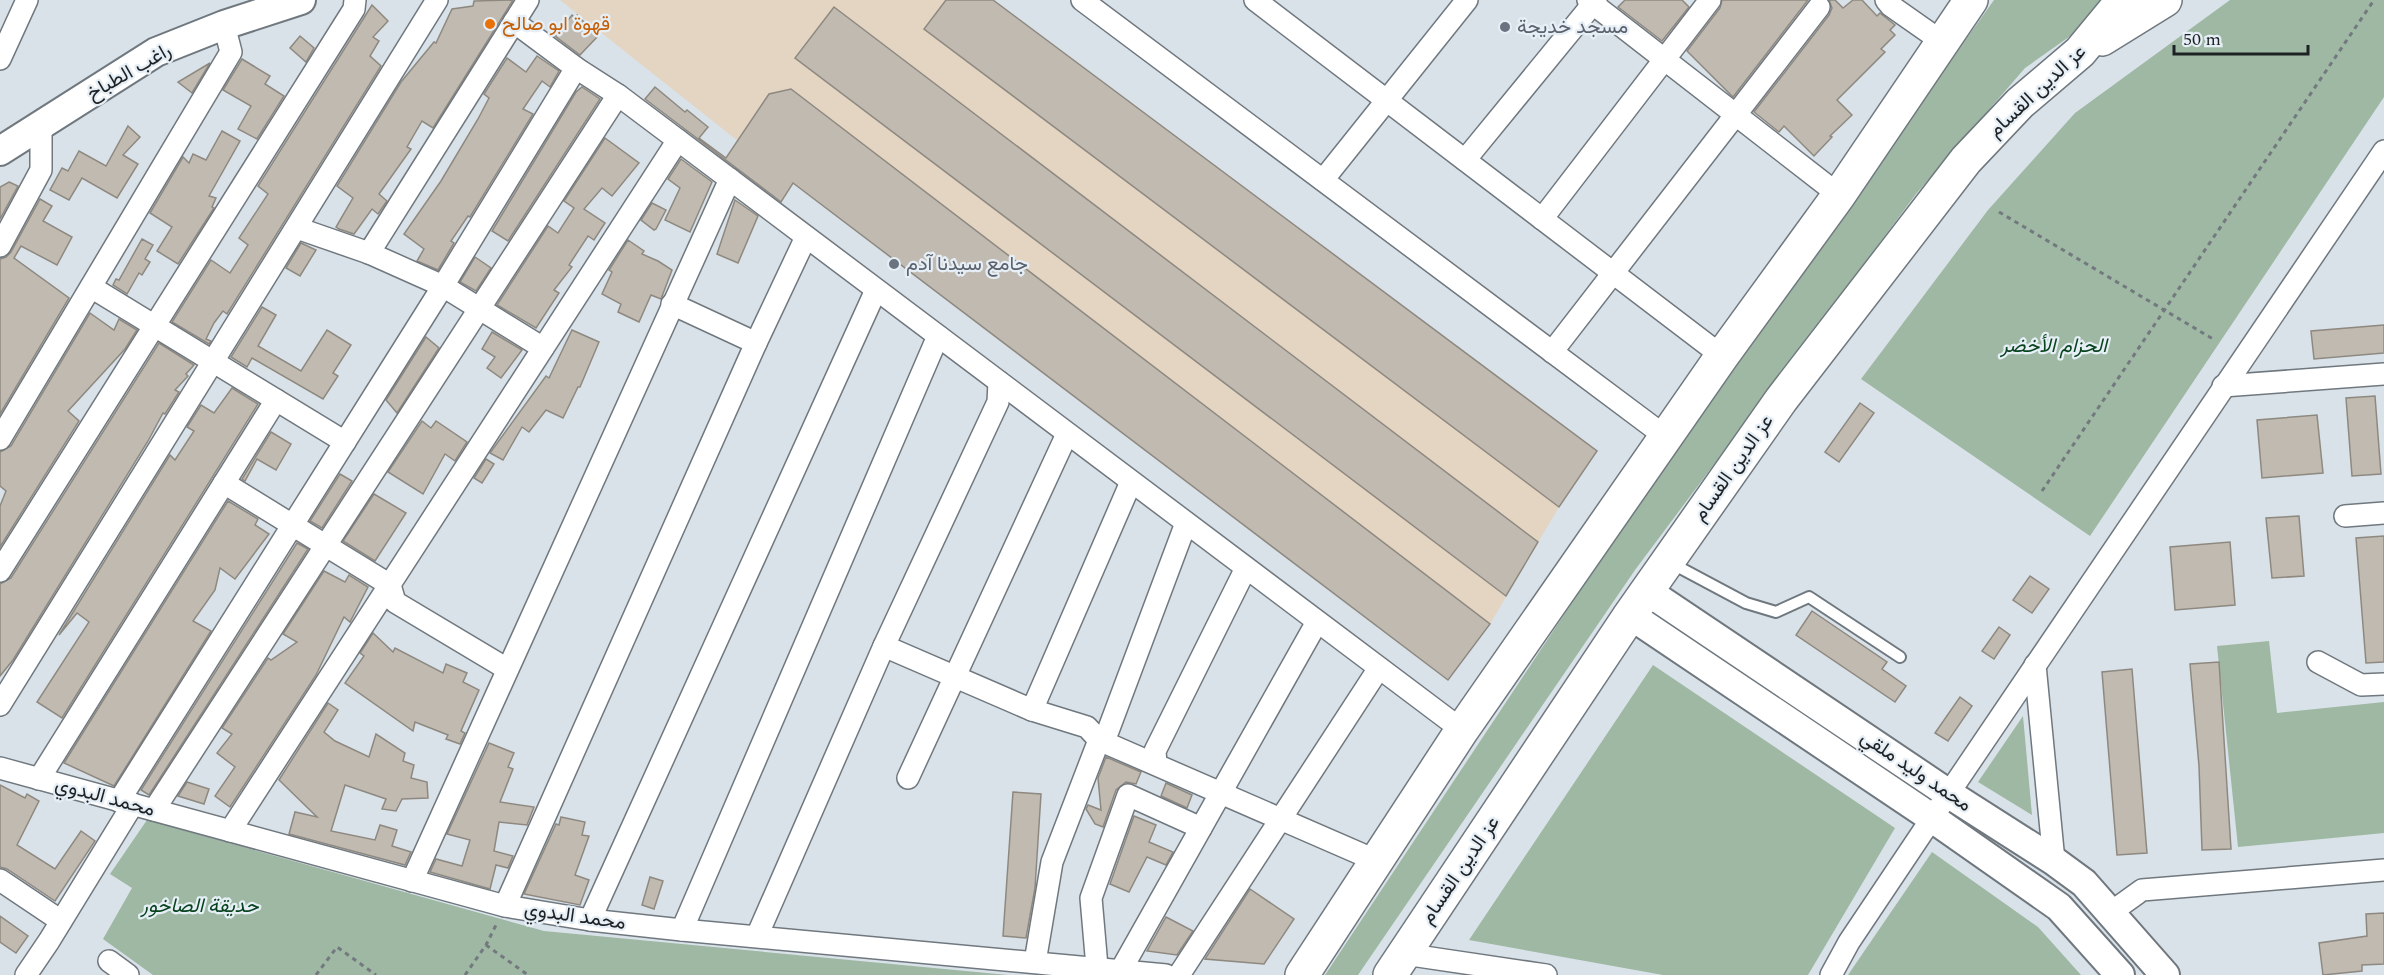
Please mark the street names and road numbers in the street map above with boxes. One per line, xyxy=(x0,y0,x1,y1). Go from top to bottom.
street label: راغب الطباخ xyxy=(81,36,177,108)
street label: عز الدين القسام xyxy=(1981,37,2093,145)
street label: عز الدين القسام xyxy=(1685,408,1781,528)
street label: محمد وليد ملقي xyxy=(1854,723,1978,820)
street label: محمد البدوي xyxy=(51,769,158,826)
street label: عز الدين القسام xyxy=(1413,810,1507,930)
street label: محمد البدوي xyxy=(522,894,628,939)

